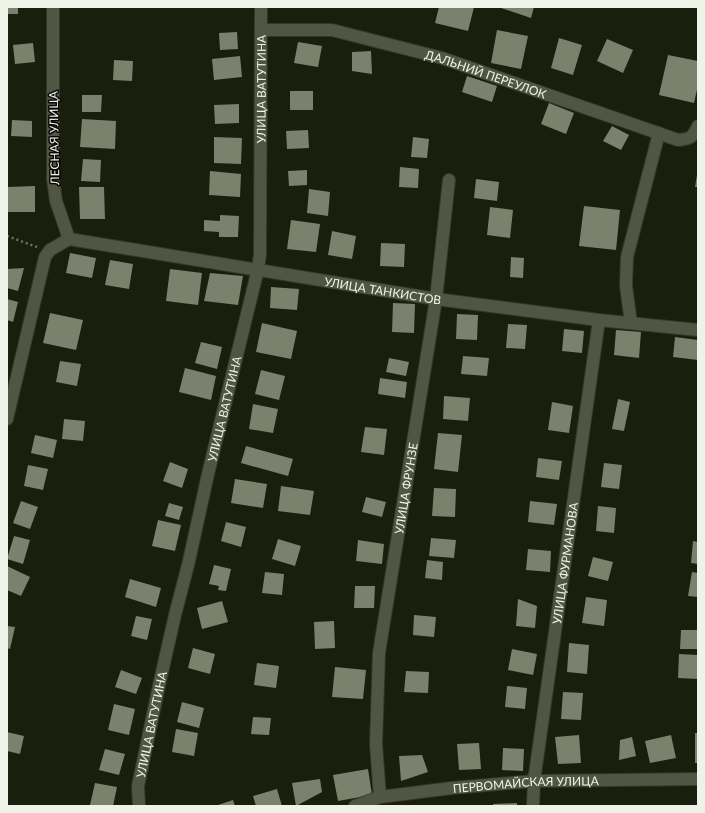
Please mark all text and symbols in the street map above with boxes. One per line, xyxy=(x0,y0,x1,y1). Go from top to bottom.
street label: УЛИЦА ВАТУТИНА xyxy=(253,34,268,143)
street label: ДАЛЬНИЙ ПЕРЕУЛОК xyxy=(423,46,549,101)
street label: ЛЕСНАЯ УЛИЦА xyxy=(46,90,62,186)
street label: УЛИЦА ТАНКИСТОВ xyxy=(323,273,442,307)
street label: УЛИЦА ВАТУТИНА xyxy=(204,353,244,463)
street label: УЛИЦА ФРУНЗЕ xyxy=(391,441,420,535)
street label: УЛИЦА ФУРМАНОВА xyxy=(549,500,581,625)
street label: УЛИЦА ВАТУТИНА xyxy=(132,669,170,779)
street label: ПЕРВОМАЙСКАЯ УЛИЦА xyxy=(452,773,600,795)

